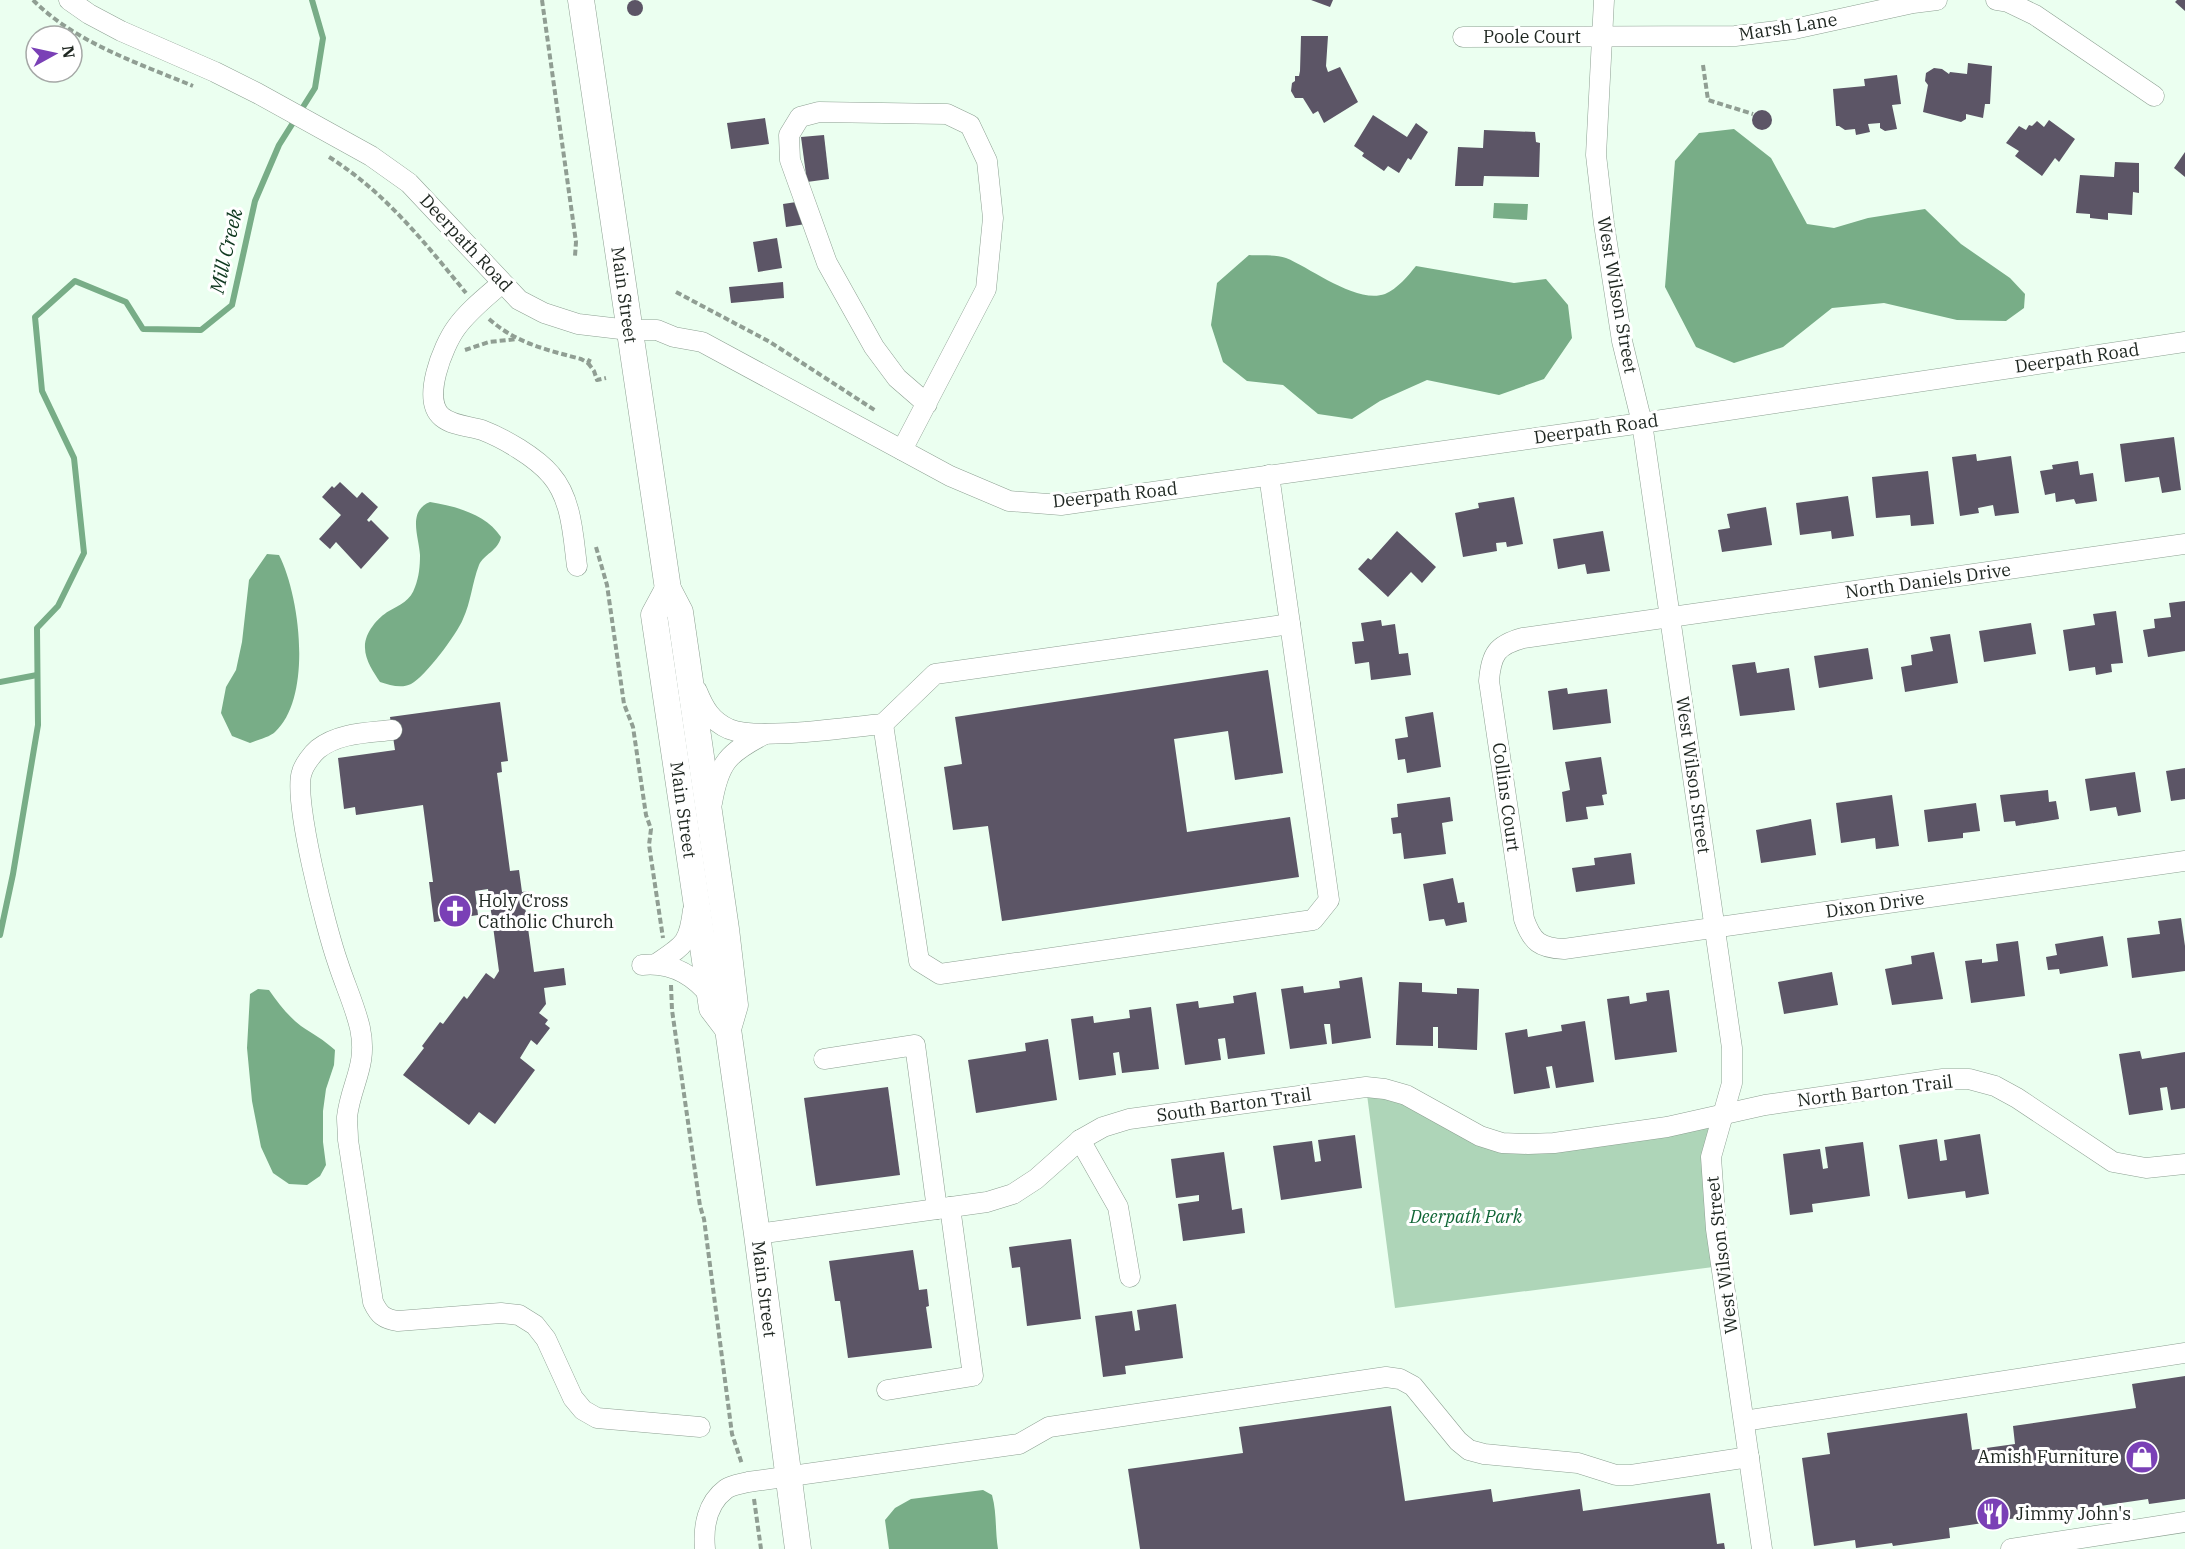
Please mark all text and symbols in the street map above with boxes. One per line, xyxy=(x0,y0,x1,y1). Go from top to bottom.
street label: Marsh Lane xyxy=(1737,7,1839,46)
north arrow xyxy=(24,24,84,84)
street label: Poole Court xyxy=(1483,25,1581,48)
text: N xyxy=(58,44,80,60)
street label: Deerpath Road xyxy=(415,189,518,296)
water label: Mill Creek xyxy=(202,205,248,297)
street label: West Wilson Street xyxy=(1592,215,1643,375)
street label: Main Street xyxy=(606,245,643,345)
street label: Deerpath Road xyxy=(2013,337,2141,378)
street label: Deerpath Road xyxy=(1532,408,1660,449)
street label: Deerpath Road xyxy=(1051,476,1179,513)
street label: North Daniels Drive xyxy=(1844,557,2012,604)
street label: West Wilson Street xyxy=(1671,695,1716,855)
street label: Collins Court xyxy=(1487,741,1526,853)
street label: Main Street xyxy=(665,760,702,860)
street label: Dixon Drive xyxy=(1824,886,1926,923)
place label: Holy Cross Catholic Church xyxy=(478,889,614,933)
church icon: Holy Cross Catholic Church xyxy=(437,893,473,929)
street label: North Barton Trail xyxy=(1796,1070,1954,1111)
street label: South Barton Trail xyxy=(1155,1082,1313,1127)
street label: West Wilson Street xyxy=(1700,1175,1743,1335)
park label: Deerpath Park xyxy=(1409,1205,1523,1228)
street label: Main Street xyxy=(747,1239,782,1339)
shop icon: Amish Furniture xyxy=(2124,1439,2160,1475)
place label: Amish Furniture xyxy=(1977,1445,2119,1468)
restaurant icon: Jimmy John's xyxy=(1975,1496,2011,1532)
place label: Jimmy John's xyxy=(2016,1502,2131,1525)

